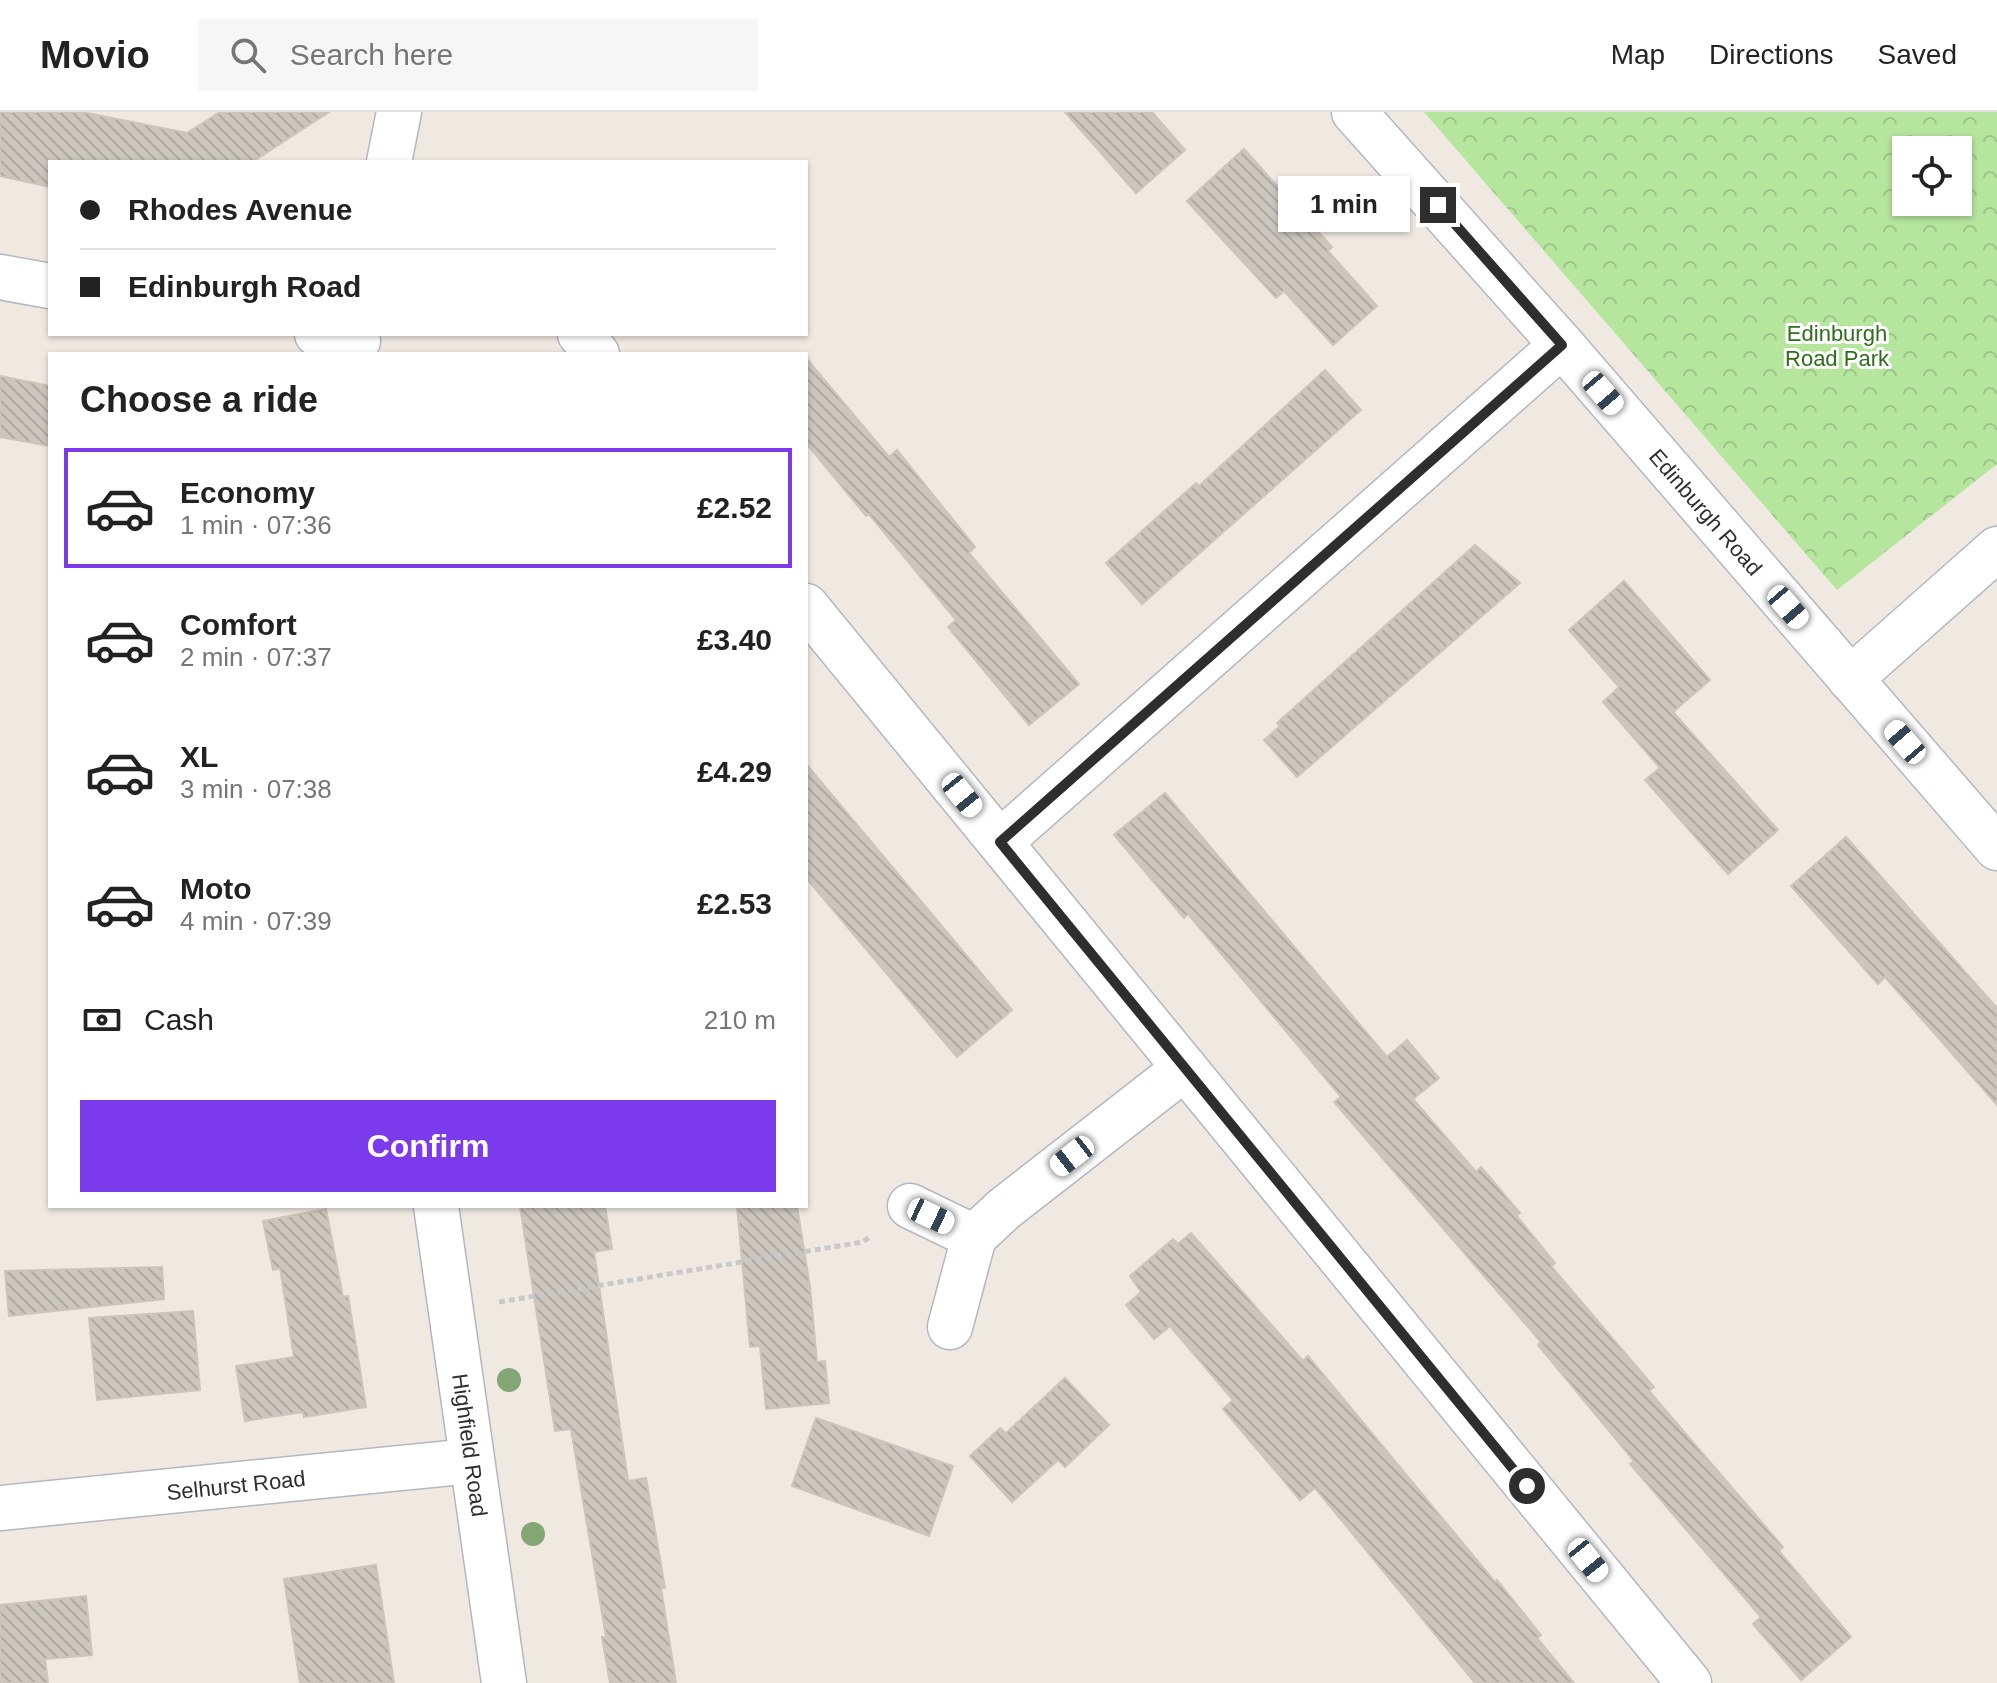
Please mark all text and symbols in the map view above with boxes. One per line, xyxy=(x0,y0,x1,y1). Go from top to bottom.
search box xyxy=(198,19,758,91)
icon: search xyxy=(226,33,270,77)
text: Movio xyxy=(40,34,150,76)
text: Search here xyxy=(290,38,453,71)
text: Map xyxy=(1611,39,1665,70)
text: Directions xyxy=(1709,39,1834,70)
text: Saved xyxy=(1878,39,1957,70)
map controls xyxy=(1892,136,1972,216)
button: locate xyxy=(1892,136,1972,216)
callout: 1 min xyxy=(1278,177,1410,233)
route end xyxy=(1420,187,1456,223)
text: 1 min xyxy=(1310,189,1378,219)
text: Rhodes Avenue xyxy=(128,193,353,226)
text: Edinburgh Road xyxy=(128,270,361,303)
park label: Edinburgh Road Park xyxy=(1785,321,1890,371)
car xyxy=(1578,367,1628,419)
text: Choose a ride xyxy=(80,379,318,420)
street label: Edinburgh Road xyxy=(1644,444,1767,581)
icon: car xyxy=(84,472,156,544)
text: Economy xyxy=(180,476,315,509)
text: £2.52 xyxy=(697,491,772,524)
text: 1 min · 07:36 xyxy=(180,510,332,540)
car xyxy=(1763,581,1813,633)
icon: car xyxy=(84,604,156,676)
text: Comfort xyxy=(180,608,297,641)
text: £3.40 xyxy=(697,623,772,656)
text: 2 min · 07:37 xyxy=(180,642,332,672)
car xyxy=(1880,716,1930,768)
icon: car xyxy=(84,736,156,808)
text: XL xyxy=(180,740,218,773)
text: £4.29 xyxy=(697,755,772,788)
car xyxy=(938,769,986,821)
text: 3 min · 07:38 xyxy=(180,774,332,804)
icon: car xyxy=(84,868,156,940)
text: Moto xyxy=(180,872,252,905)
text: £2.53 xyxy=(697,887,772,920)
text: 4 min · 07:39 xyxy=(180,906,332,936)
icon: cash xyxy=(80,998,124,1042)
text: Cash xyxy=(144,1003,214,1036)
text: 210 m xyxy=(704,1005,776,1035)
button: Confirm xyxy=(80,1100,776,1192)
car xyxy=(1046,1132,1098,1180)
car xyxy=(904,1195,958,1237)
street label: Highfield Road xyxy=(447,1372,492,1518)
street label: Selhurst Road xyxy=(165,1466,307,1505)
route start xyxy=(1509,1468,1545,1504)
car xyxy=(1564,1534,1612,1586)

